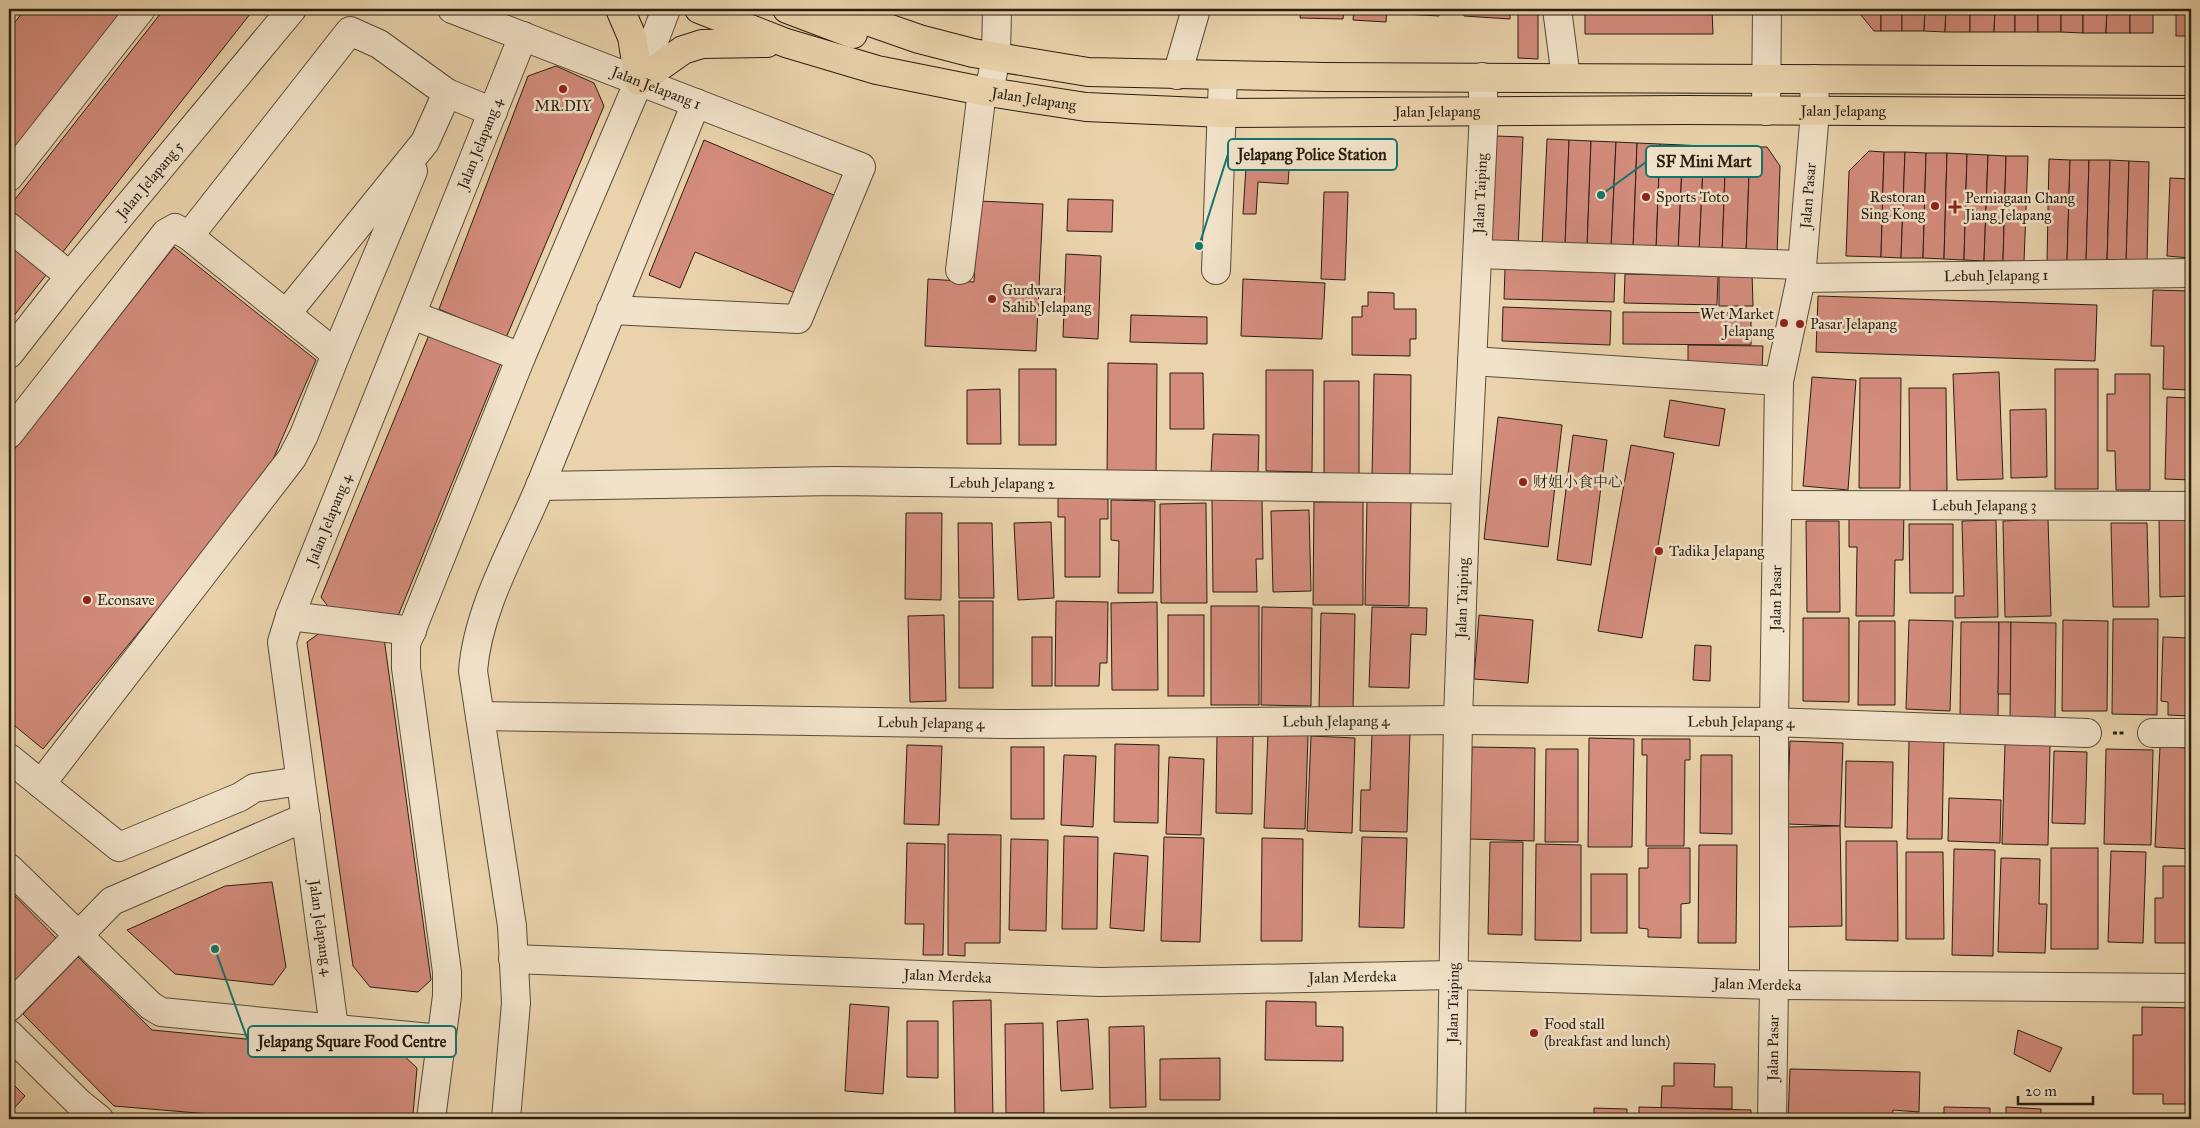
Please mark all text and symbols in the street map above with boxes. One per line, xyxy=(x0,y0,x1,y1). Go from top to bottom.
street label: Jalan Jelapang 1 xyxy=(607,62,704,113)
marker: MR.DIY xyxy=(557,83,569,95)
street label: Jalan Jelapang xyxy=(988,83,1078,115)
street label: Jalan Jelapang 4 xyxy=(453,95,506,194)
place label: MR.DIY xyxy=(534,97,592,115)
street label: Jalan Jelapang xyxy=(1393,102,1481,122)
street label: Jalan Jelapang xyxy=(1799,102,1887,121)
street label: Jalan Jelapang 5 xyxy=(111,137,187,225)
callout: Jelapang Police Station xyxy=(1228,139,1397,170)
text: Jelapang Police Station xyxy=(1235,145,1387,165)
callout: SF Mini Mart xyxy=(1646,146,1762,177)
street label: Jalan Taiping xyxy=(1469,152,1491,236)
text: SF Mini Mart xyxy=(1656,152,1752,171)
street label: Jalan Pasar xyxy=(1796,162,1820,231)
place label: Sports Toto xyxy=(1656,188,1729,206)
place label: Restoran Sing Kong xyxy=(1861,188,1926,223)
place label: Perniagaan Chang Jiang Jelapang xyxy=(1963,189,2076,225)
marker: Sports Toto xyxy=(1640,191,1652,203)
marker: Restoran Sing Kong xyxy=(1929,200,1941,212)
marker: Perniagaan Chang Jiang Jelapang xyxy=(1949,201,1961,213)
street label: Lebuh Jelapang 1 xyxy=(1943,266,2049,286)
place label: Gurdwara Sahib Jelapang xyxy=(1002,281,1092,317)
marker: Gurdwara Sahib Jelapang xyxy=(986,293,998,305)
place label: Wet Market Jelapang xyxy=(1700,305,1775,341)
place label: Pasar Jelapang xyxy=(1810,315,1898,334)
marker: Wet Market Jelapang xyxy=(1778,317,1790,329)
marker: Pasar Jelapang xyxy=(1794,318,1806,330)
street label: Jalan Jelapang 4 xyxy=(302,470,356,570)
street label: Lebuh Jelapang 2 xyxy=(949,473,1056,493)
place label: 财姐小食中心 xyxy=(1533,473,1623,491)
marker: 财姐小食中心 xyxy=(1517,476,1529,488)
street label: Lebuh Jelapang 3 xyxy=(1932,496,2036,515)
place label: Tadika Jelapang xyxy=(1669,542,1765,561)
marker: Tadika Jelapang xyxy=(1653,545,1665,557)
street label: Jalan Taiping xyxy=(1452,557,1473,641)
street label: Jalan Pasar xyxy=(1766,565,1785,633)
place label: Econsave xyxy=(97,591,155,609)
marker: Econsave xyxy=(81,594,93,606)
street label: Lebuh Jelapang 4 xyxy=(1282,712,1390,731)
street label: Lebuh Jelapang 4 xyxy=(1687,712,1795,732)
street label: Lebuh Jelapang 4 xyxy=(877,713,985,733)
street label: Jalan Jelapang 4 xyxy=(304,877,337,978)
street label: Jalan Taiping xyxy=(1443,962,1463,1045)
street label: Jalan Merdeka xyxy=(901,965,993,987)
street label: Jalan Merdeka xyxy=(1306,967,1397,988)
street label: Jalan Merdeka xyxy=(1711,974,1802,994)
place label: Food stall (breakfast and lunch) xyxy=(1544,1015,1670,1051)
street label: Jalan Pasar xyxy=(1764,1015,1783,1083)
callout: Jelapang Square Food Centre xyxy=(248,1026,456,1057)
marker: Food stall (breakfast and lunch) xyxy=(1528,1027,1540,1039)
text: Jelapang Square Food Centre xyxy=(256,1032,447,1052)
scale bar xyxy=(2018,1073,2092,1105)
text: 20 m xyxy=(2025,1082,2057,1100)

